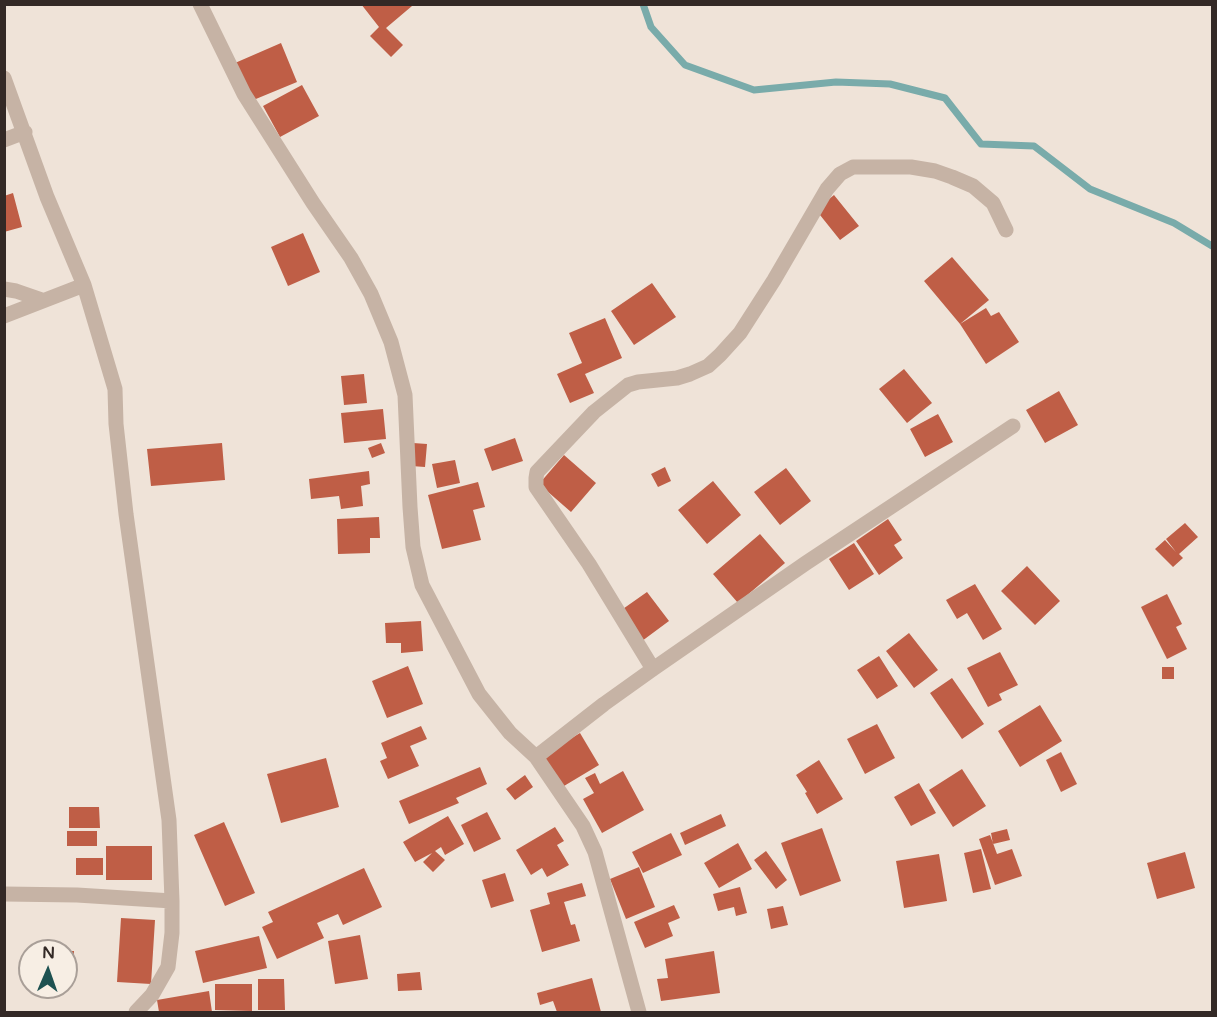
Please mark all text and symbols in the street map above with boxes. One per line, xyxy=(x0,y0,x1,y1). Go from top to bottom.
north arrow xyxy=(18,939,78,999)
text: N xyxy=(42,943,55,963)

